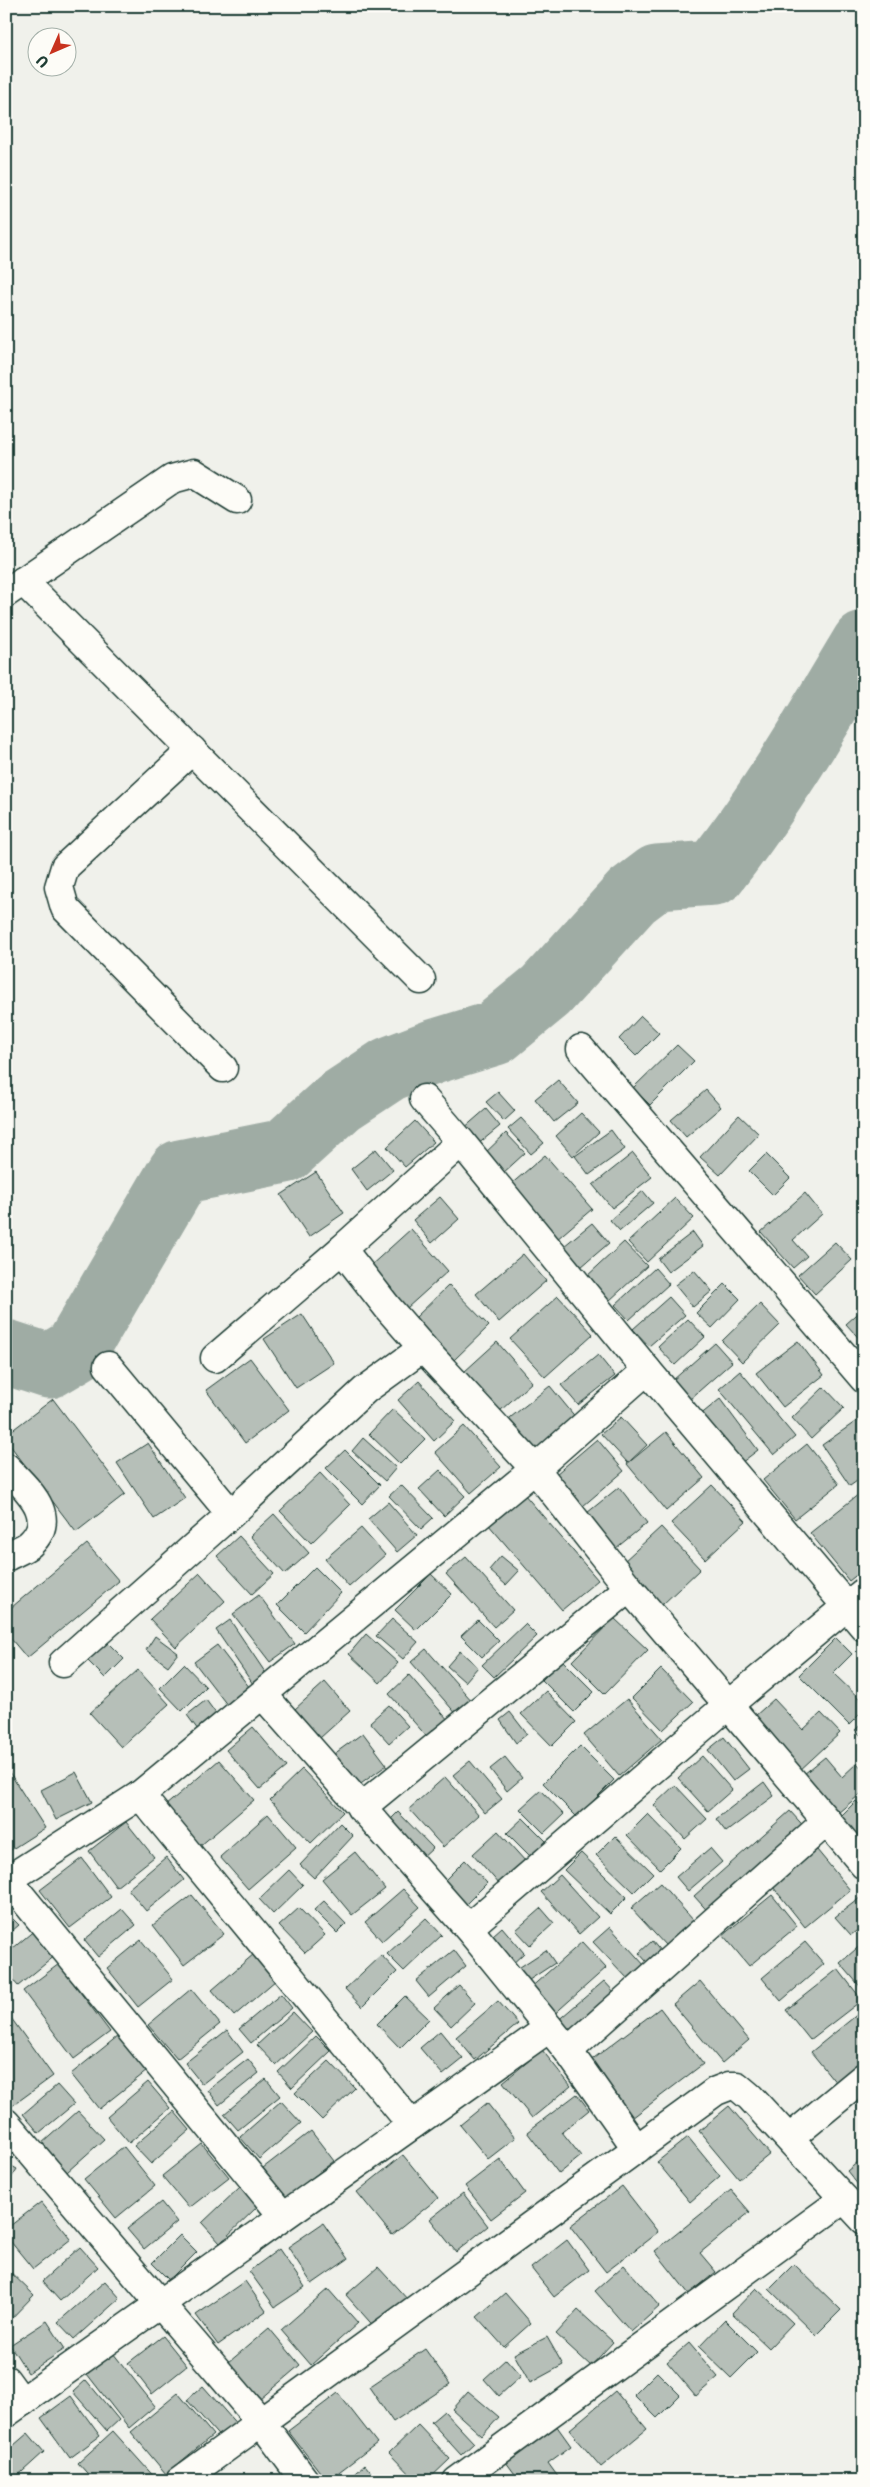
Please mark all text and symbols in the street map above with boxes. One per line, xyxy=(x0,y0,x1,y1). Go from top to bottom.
north arrow xyxy=(28,28,78,78)
text: U xyxy=(31,50,54,73)

